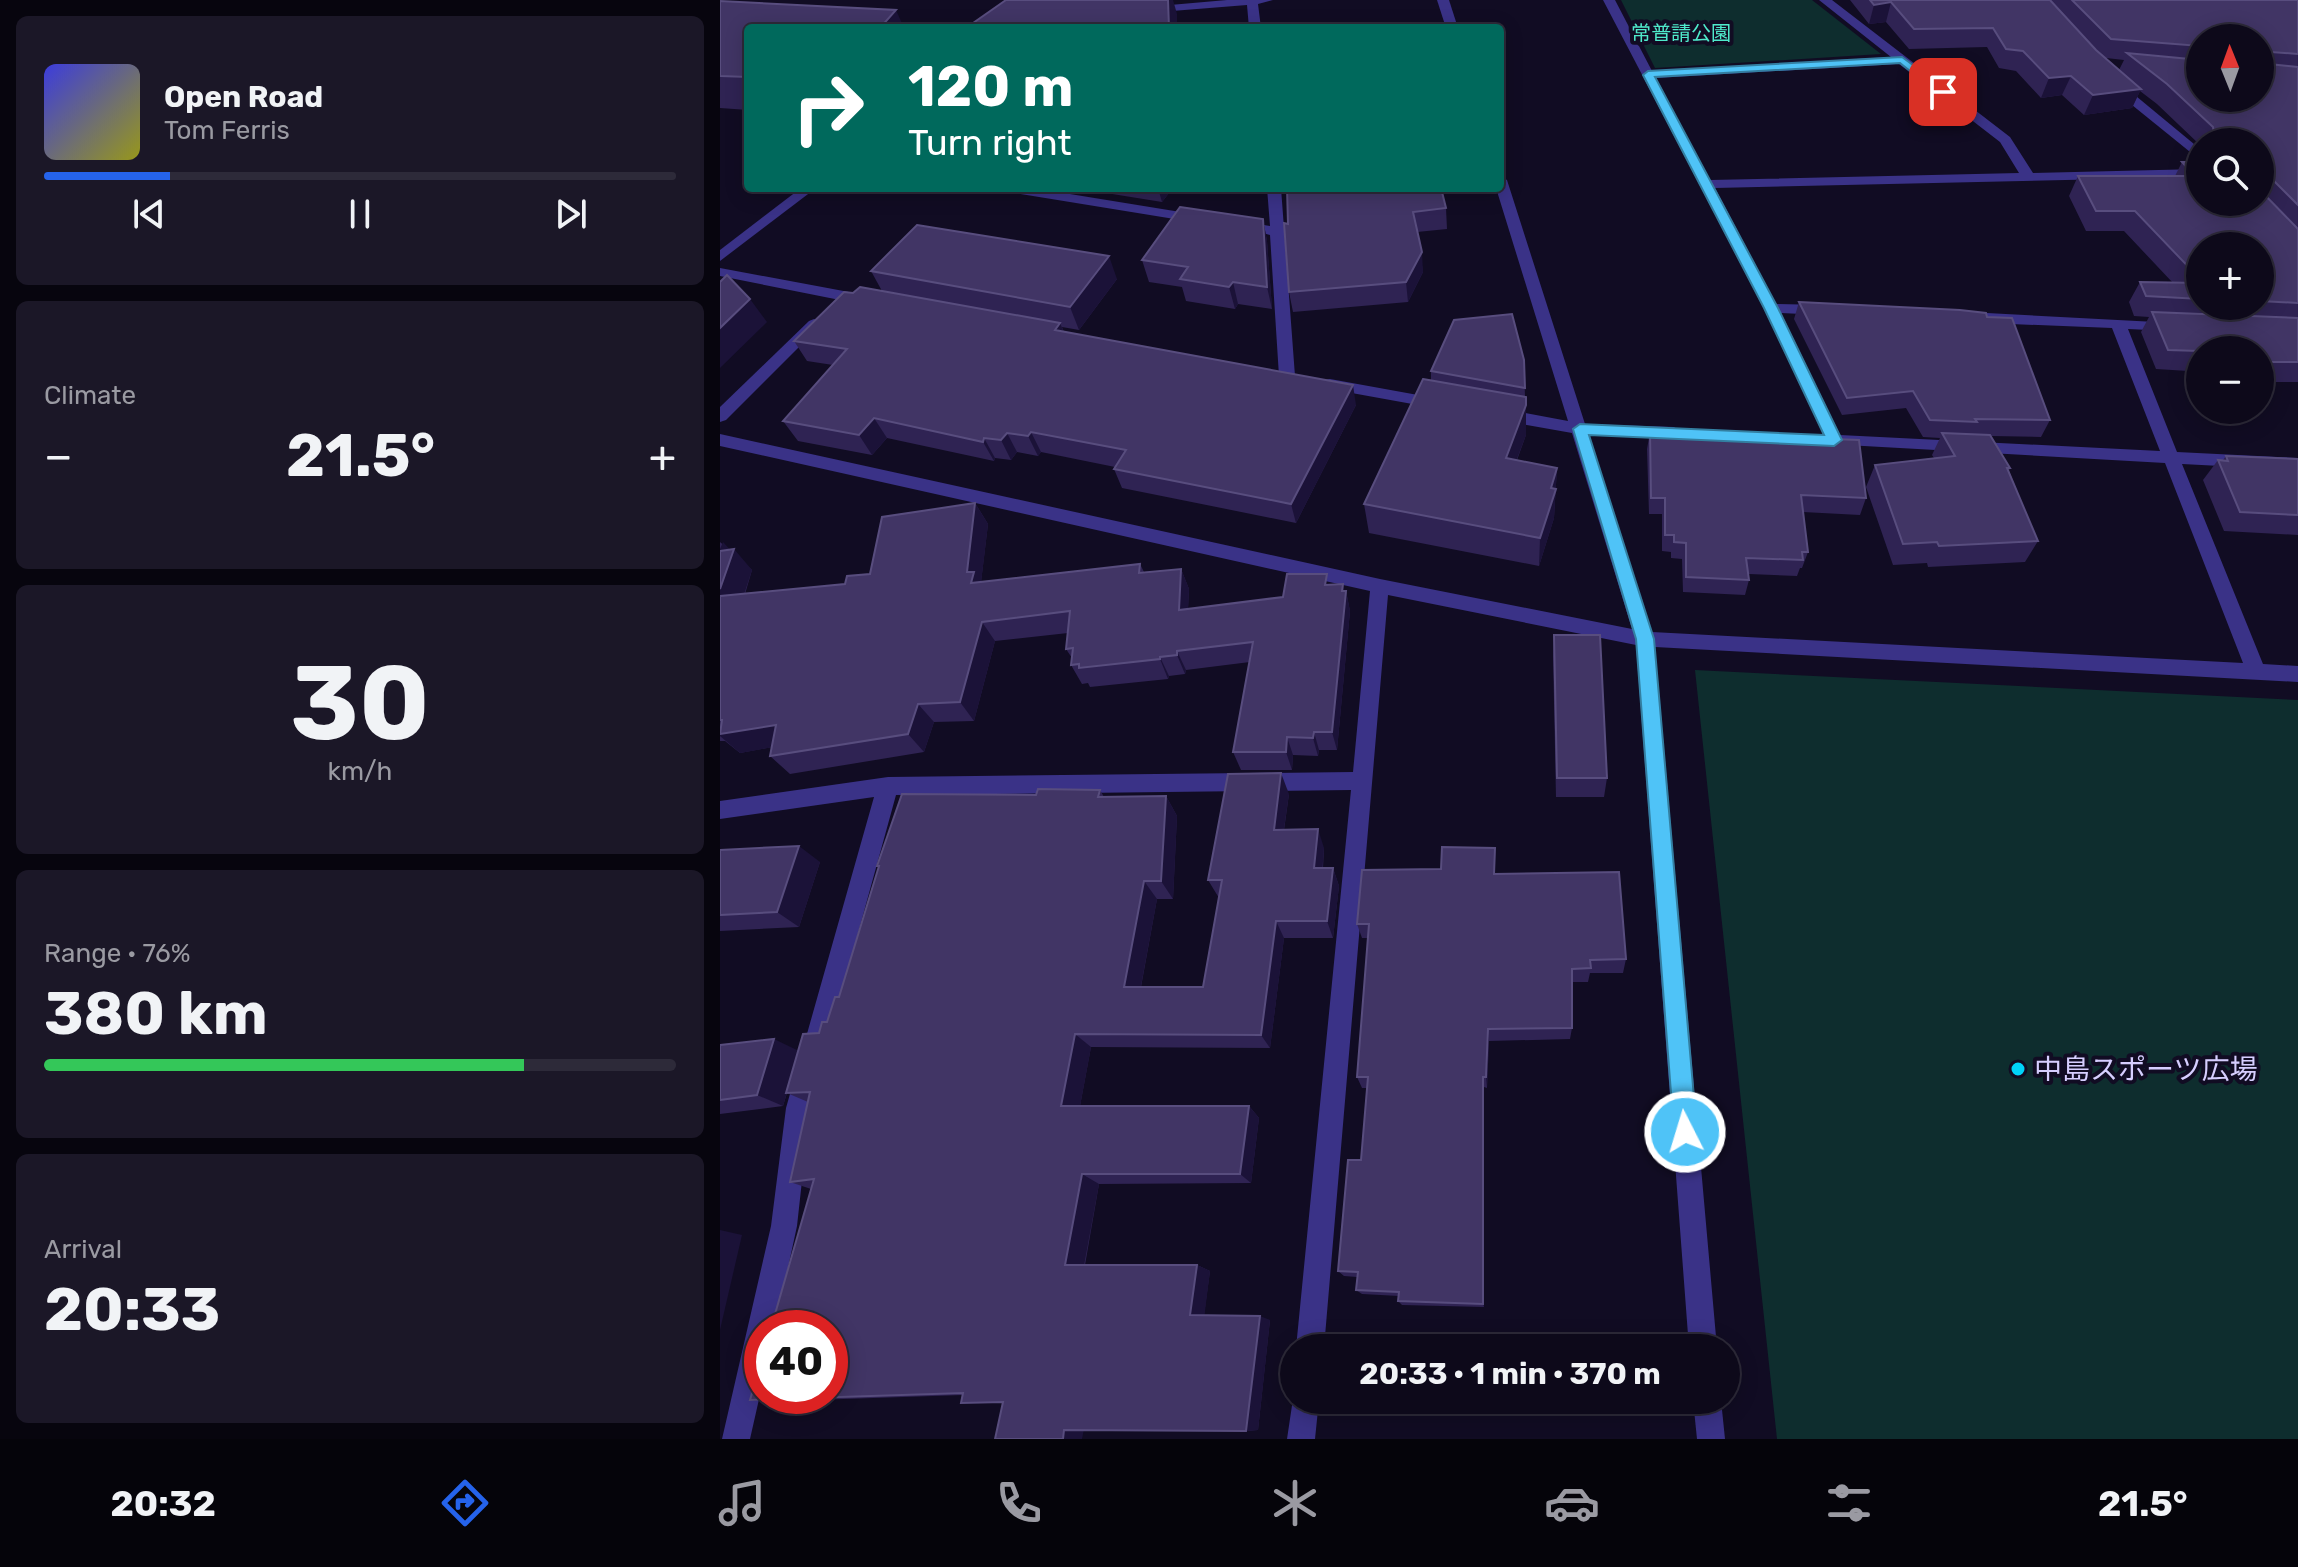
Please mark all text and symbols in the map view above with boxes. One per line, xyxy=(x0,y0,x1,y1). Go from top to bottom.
park label: 常普請公園 xyxy=(1631,21,1731,45)
north arrow xyxy=(2186,24,2274,112)
map controls xyxy=(2186,24,2274,424)
text: 120 m xyxy=(908,54,1074,120)
icon: right xyxy=(776,56,880,160)
pin xyxy=(1909,58,1977,126)
icon: arrive xyxy=(1921,70,1965,114)
text: Open Road xyxy=(164,79,323,115)
text: Tom Ferris xyxy=(164,115,290,146)
text: Turn right xyxy=(908,121,1072,164)
button: search xyxy=(2186,128,2274,216)
icon: previous xyxy=(127,192,171,236)
icon: pause xyxy=(338,192,382,236)
icon: next xyxy=(549,192,593,236)
button: + xyxy=(2186,232,2274,320)
button: − xyxy=(2186,336,2274,424)
text: Climate xyxy=(44,380,136,411)
text: 21.5° xyxy=(286,420,435,491)
text: − xyxy=(44,430,73,482)
text: + xyxy=(649,430,676,482)
text: 30 xyxy=(290,642,430,765)
text: km/h xyxy=(328,756,392,787)
text: Range · 76% xyxy=(44,938,191,969)
text: 380 km xyxy=(44,978,268,1049)
place label: 中島スポーツ広場 xyxy=(2034,1053,2257,1086)
marker: 中島スポーツ広場 xyxy=(2009,1060,2027,1078)
position arrow xyxy=(1643,1090,1727,1174)
text: Arrival xyxy=(44,1234,122,1265)
text: 20:33 xyxy=(44,1274,220,1345)
speed limit sign: 40 xyxy=(744,1310,848,1414)
text: 20:33 · 1 min · 370 m xyxy=(1359,1356,1661,1392)
icon: directions xyxy=(437,1475,493,1531)
icon: music xyxy=(714,1475,770,1531)
icon: phone xyxy=(991,1475,1047,1531)
icon: climate xyxy=(1267,1475,1323,1531)
icon: car xyxy=(1544,1475,1600,1531)
icon: filters xyxy=(1821,1475,1877,1531)
text: 20:32 xyxy=(110,1482,216,1525)
text: 21.5° xyxy=(2098,1482,2188,1525)

